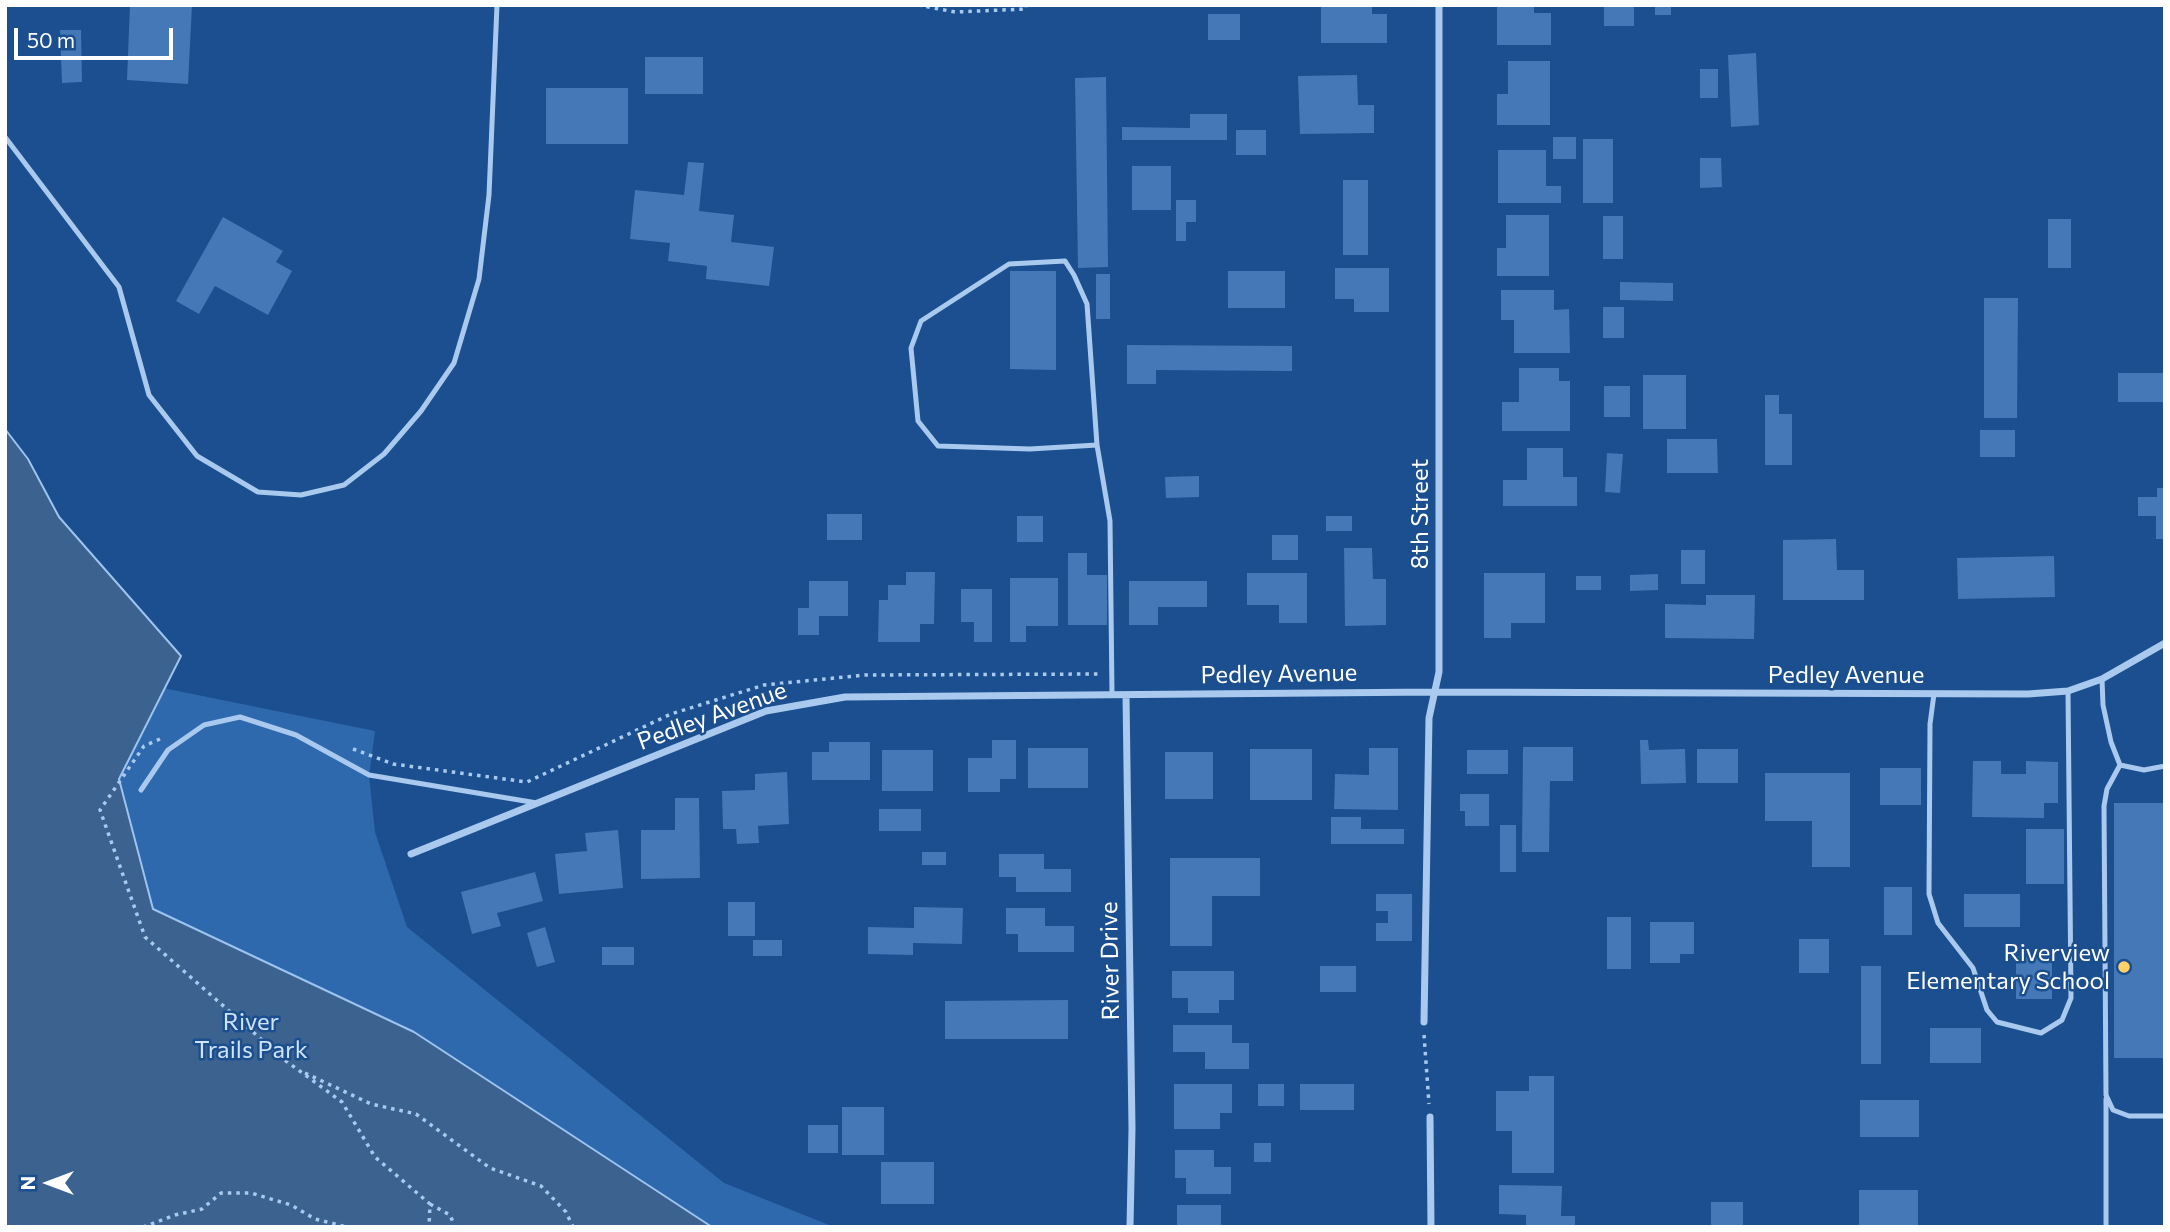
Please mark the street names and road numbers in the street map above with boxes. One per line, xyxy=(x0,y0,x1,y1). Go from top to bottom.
street label: 8th Street xyxy=(1406,459,1434,569)
street label: Pedley Avenue xyxy=(1200,658,1358,690)
street label: Pedley Avenue xyxy=(1768,661,1924,689)
street label: Pedley Avenue xyxy=(633,676,791,756)
street label: River Drive xyxy=(1095,901,1125,1021)

